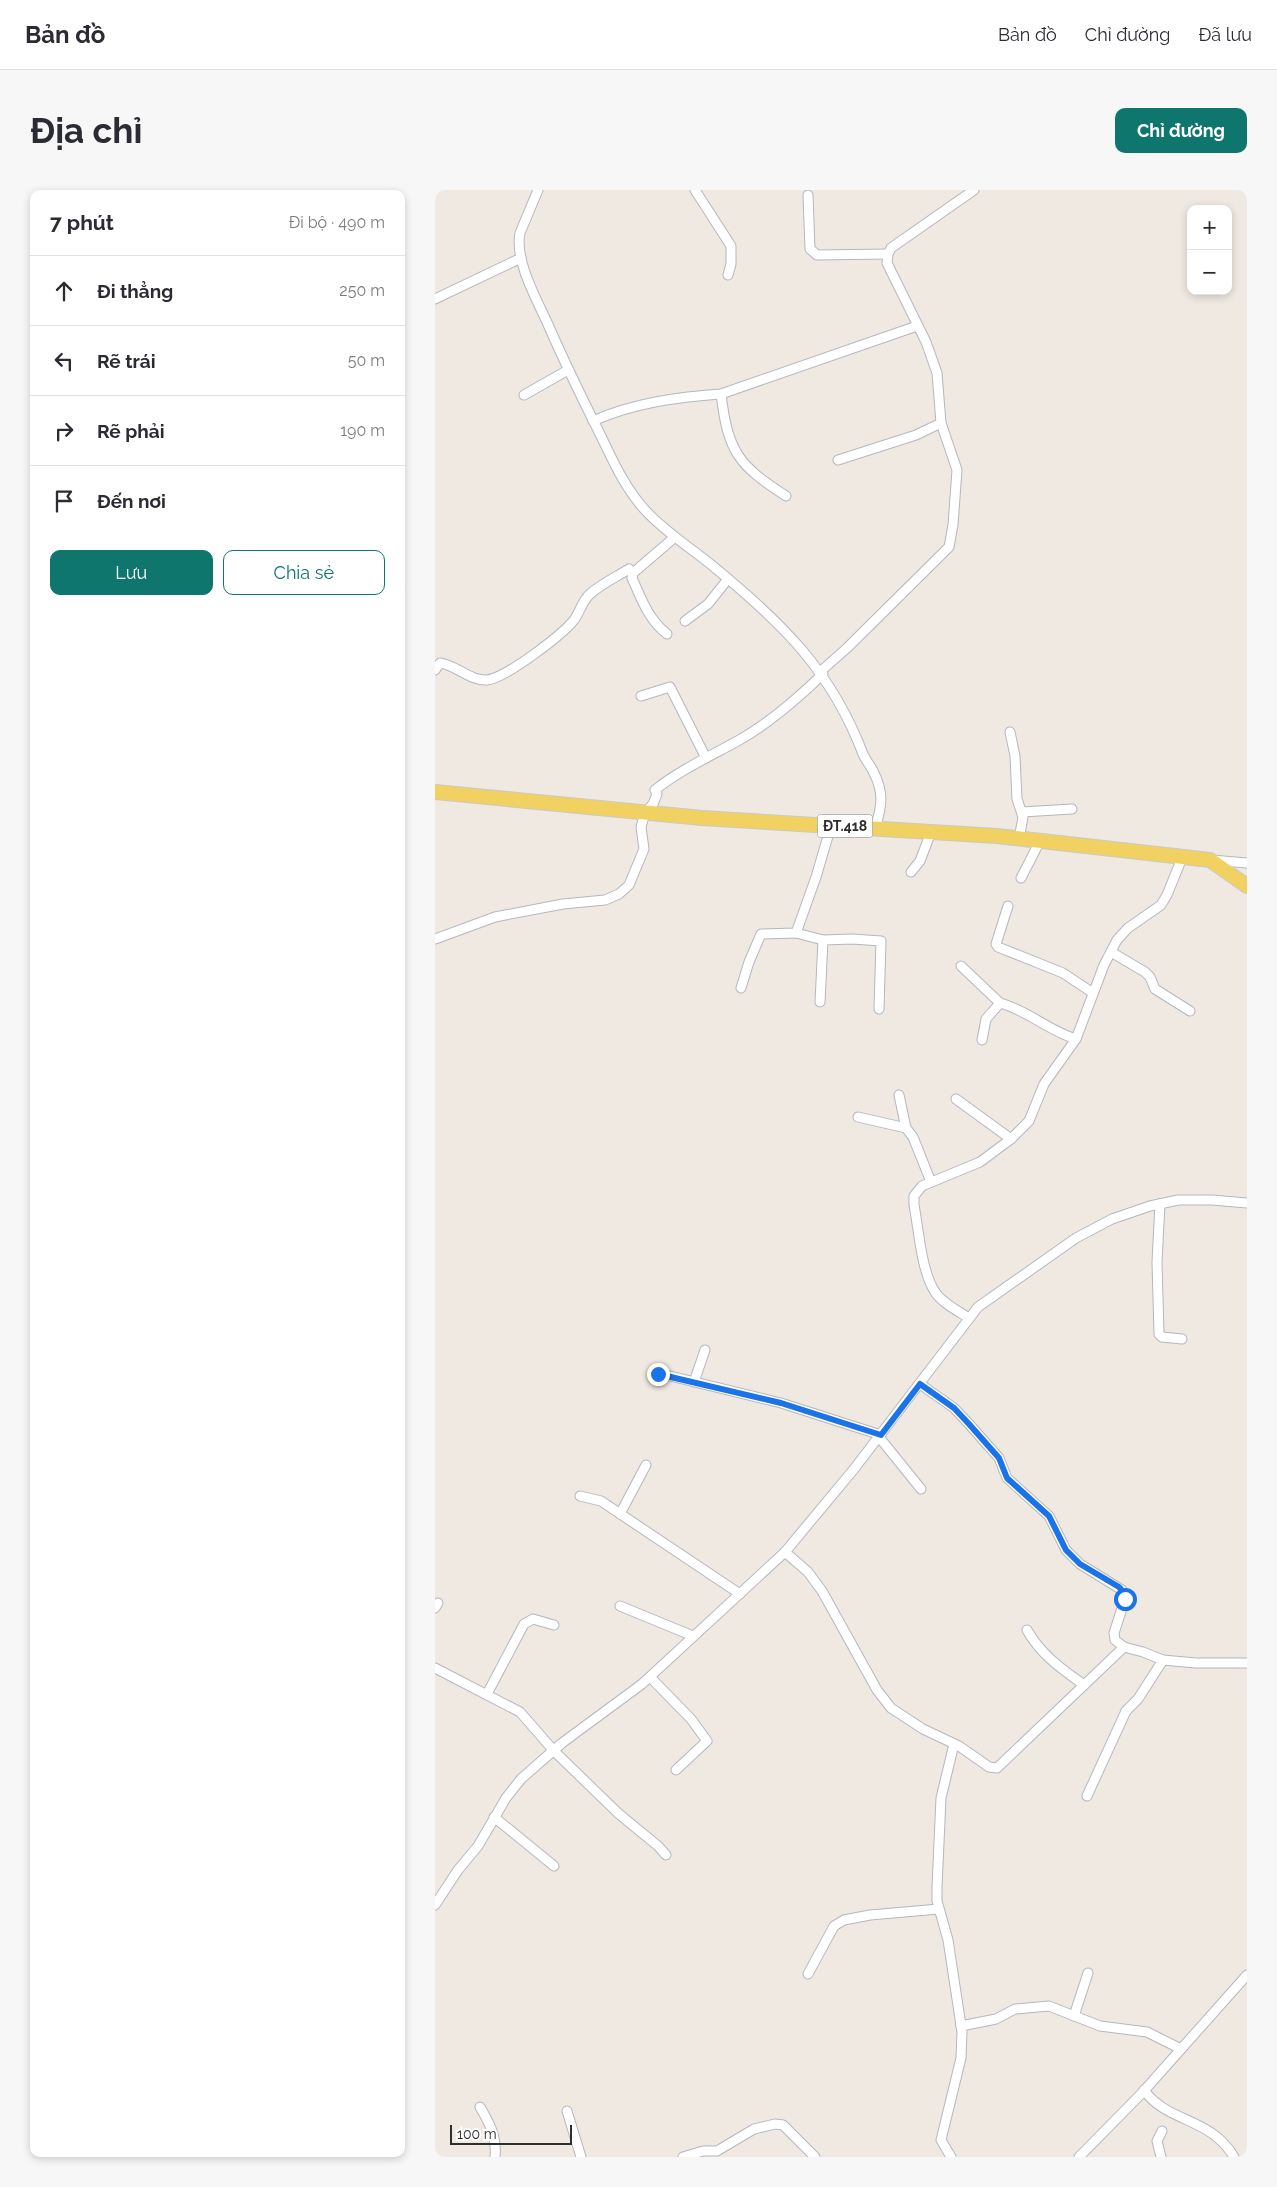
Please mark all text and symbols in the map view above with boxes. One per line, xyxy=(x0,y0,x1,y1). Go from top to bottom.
text: Bản đồ xyxy=(25,20,105,49)
text: Bản đồ xyxy=(998,24,1057,45)
text: Chỉ đường xyxy=(1085,24,1170,45)
text: Đã lưu xyxy=(1198,24,1252,45)
button: Chỉ đường xyxy=(1115,108,1247,153)
text: Địa chỉ xyxy=(30,110,142,151)
map controls xyxy=(1187,205,1232,295)
button: + xyxy=(1187,205,1232,250)
text: 7 phút xyxy=(50,210,114,235)
text: Đi bộ · 490 m xyxy=(289,213,385,232)
button: − xyxy=(1187,250,1232,295)
icon: ahead xyxy=(50,277,78,305)
text: Đi thẳng xyxy=(97,280,173,302)
text: 250 m xyxy=(339,281,385,300)
icon: left xyxy=(50,347,78,375)
text: Rẽ trái xyxy=(97,350,156,372)
text: 50 m xyxy=(348,351,385,370)
icon: right xyxy=(50,417,78,445)
text: Rẽ phải xyxy=(97,420,165,442)
text: 190 m xyxy=(340,421,385,440)
icon: arrive xyxy=(50,487,78,515)
text: Đến nơi xyxy=(97,490,166,512)
button: Lưu xyxy=(50,550,213,595)
button: Chia sẻ xyxy=(223,550,385,595)
road number: ĐT.418 xyxy=(817,814,873,838)
route end xyxy=(647,1363,670,1386)
route start xyxy=(1114,1588,1137,1611)
scale bar xyxy=(450,2122,573,2145)
text: 100 m xyxy=(457,2126,497,2142)

